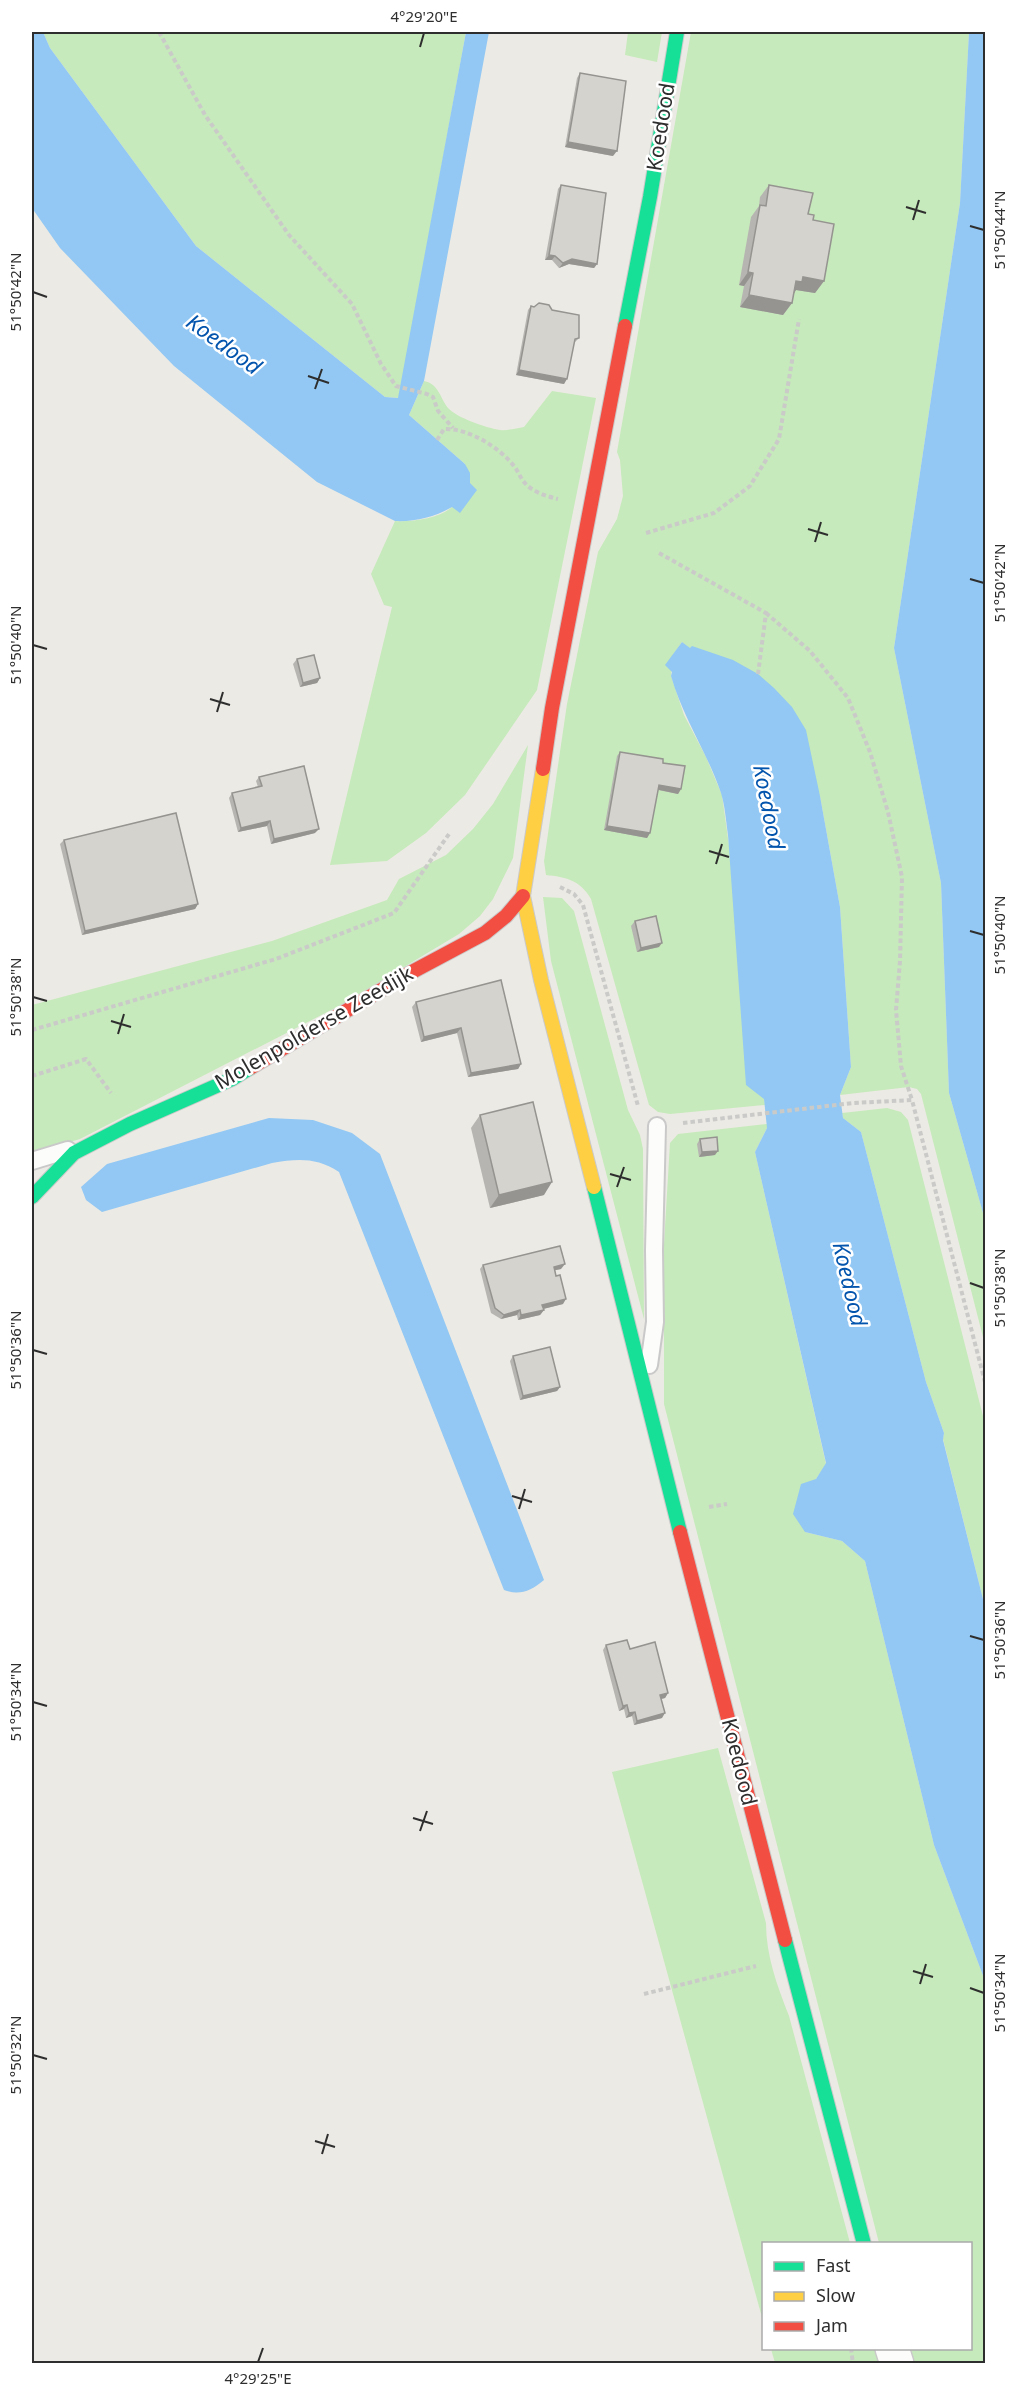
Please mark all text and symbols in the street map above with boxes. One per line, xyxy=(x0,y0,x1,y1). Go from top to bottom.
text: 4°29'20"E xyxy=(390,6,458,26)
street label: Koedood xyxy=(639,81,681,173)
text: 51°50'44"N xyxy=(989,191,1009,269)
text: 51°50'42"N xyxy=(5,253,25,331)
water label: Koedood xyxy=(181,306,269,381)
text: 51°50'42"N xyxy=(989,544,1009,622)
text: 51°50'40"N xyxy=(5,606,25,684)
water label: Koedood xyxy=(747,762,793,853)
text: 51°50'40"N xyxy=(989,896,1009,974)
text: 51°50'38"N xyxy=(5,958,25,1036)
street label: Molenpolderse Zeedijk xyxy=(209,958,418,1095)
water label: Koedood xyxy=(827,1239,876,1330)
text: 51°50'38"N xyxy=(989,1249,1009,1327)
text: 51°50'36"N xyxy=(5,1311,25,1389)
text: 51°50'36"N xyxy=(989,1601,1009,1679)
text: 51°50'34"N xyxy=(5,1663,25,1741)
street label: Koedood xyxy=(716,1715,764,1808)
text: 51°50'34"N xyxy=(989,1954,1009,2032)
text: 51°50'32"N xyxy=(5,2016,25,2094)
legend xyxy=(762,2242,972,2350)
text: Fast xyxy=(816,2253,851,2277)
text: Slow xyxy=(816,2283,855,2307)
text: Jam xyxy=(814,2313,848,2337)
text: 4°29'25"E xyxy=(224,2368,292,2388)

